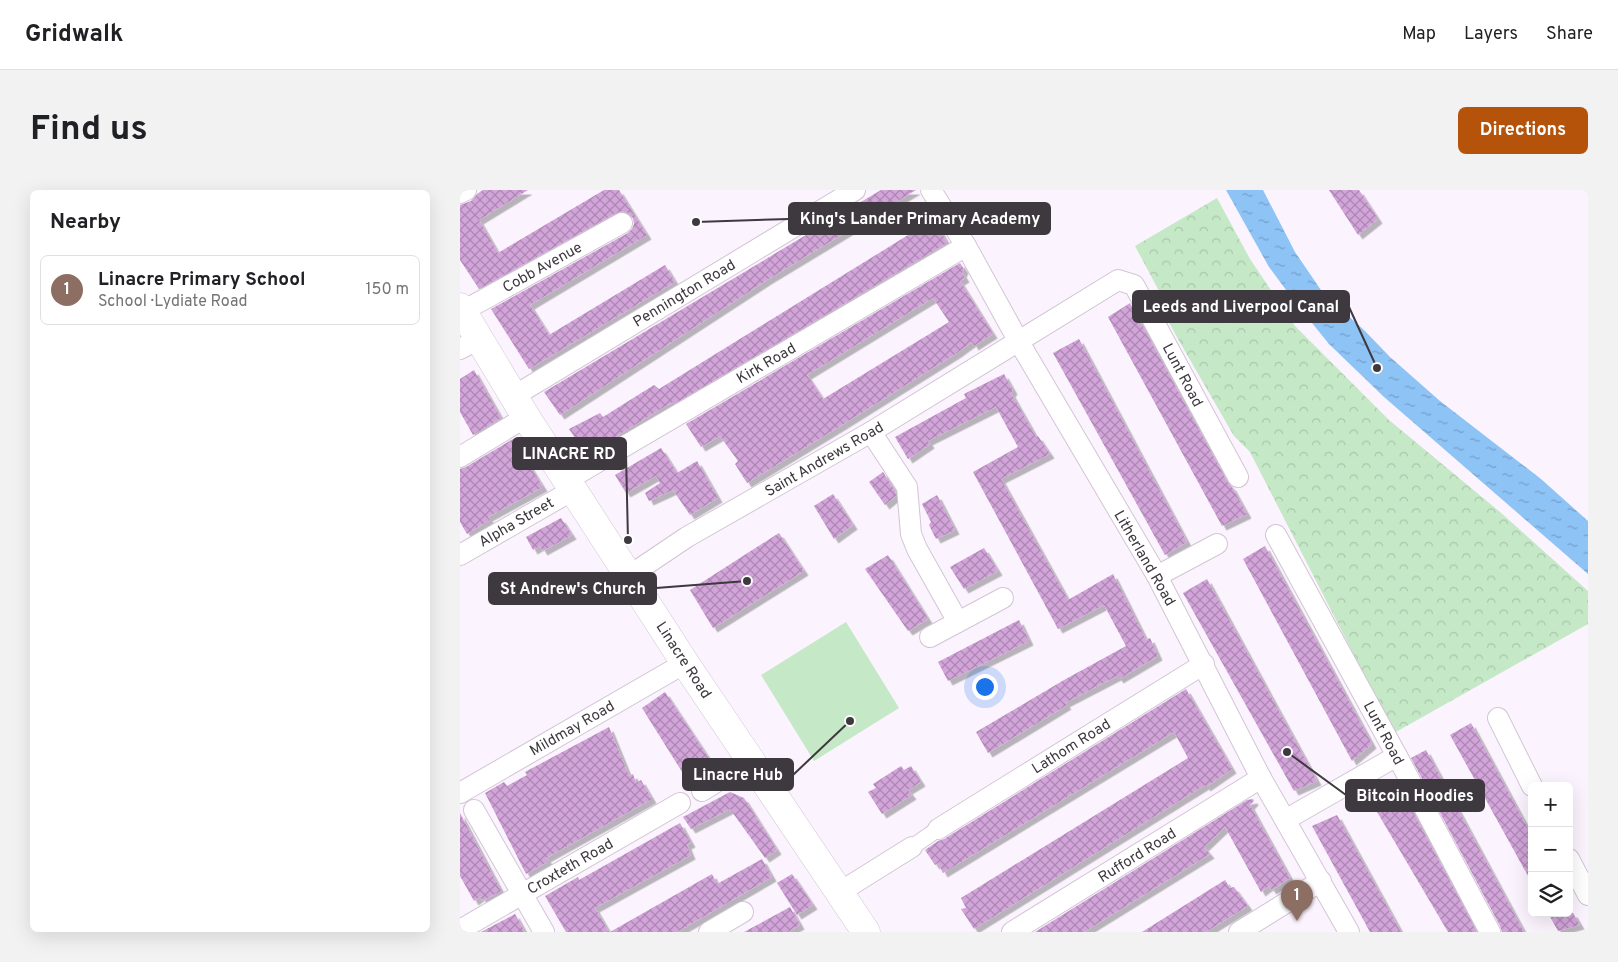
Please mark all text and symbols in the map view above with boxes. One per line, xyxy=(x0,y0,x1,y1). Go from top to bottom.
text: Gridwalk xyxy=(25,20,123,50)
text: Map xyxy=(1402,23,1436,46)
text: Layers xyxy=(1464,23,1518,46)
text: Share xyxy=(1546,23,1593,46)
button: Directions xyxy=(1458,107,1588,154)
text: Find us xyxy=(30,108,148,152)
callout: King's Lander Primary Academy xyxy=(789,203,1050,234)
text: Nearby xyxy=(50,209,121,236)
text: King's Lander Primary Academy xyxy=(800,210,1040,230)
street label: Cobb Avenue xyxy=(500,239,586,298)
street label: Pennington Road xyxy=(630,256,739,332)
text: Linacre Primary School xyxy=(98,268,305,292)
text: 1 xyxy=(64,280,70,300)
text: 150 m xyxy=(366,280,409,300)
callout: Leeds and Liverpool Canal xyxy=(1133,291,1349,322)
text: School · Lydiate Road xyxy=(98,292,248,312)
text: Leeds and Liverpool Canal xyxy=(1143,298,1339,318)
street label: Kirk Road xyxy=(734,340,800,389)
street label: Lunt Road xyxy=(1157,341,1206,411)
street label: Saint Andrews Road xyxy=(762,419,888,502)
callout: LINACRE RD xyxy=(513,438,626,469)
text: LINACRE RD xyxy=(522,445,616,465)
street label: Alpha Street xyxy=(476,494,558,552)
street label: Litherland Road xyxy=(1109,507,1179,610)
callout: St Andrew's Church xyxy=(489,573,656,604)
text: St Andrew's Church xyxy=(500,580,646,600)
street label: Linacre Road xyxy=(651,619,715,703)
your location xyxy=(972,674,998,700)
street label: Mildmay Road xyxy=(527,697,619,761)
street label: Lunt Road xyxy=(1358,699,1407,769)
street label: Lathom Road xyxy=(1029,716,1115,779)
callout: Linacre Hub xyxy=(683,759,793,790)
text: Linacre Hub xyxy=(693,766,783,786)
callout: Bitcoin Hoodies xyxy=(1346,780,1484,811)
map controls xyxy=(1528,782,1573,917)
button: + xyxy=(1528,782,1573,827)
text: Bitcoin Hoodies xyxy=(1356,787,1474,807)
street label: Rufford Road xyxy=(1095,825,1180,888)
button: − xyxy=(1528,827,1573,872)
street label: Croxteth Road xyxy=(524,835,617,900)
button: layers xyxy=(1528,872,1573,917)
pin: 1 xyxy=(1281,880,1313,921)

